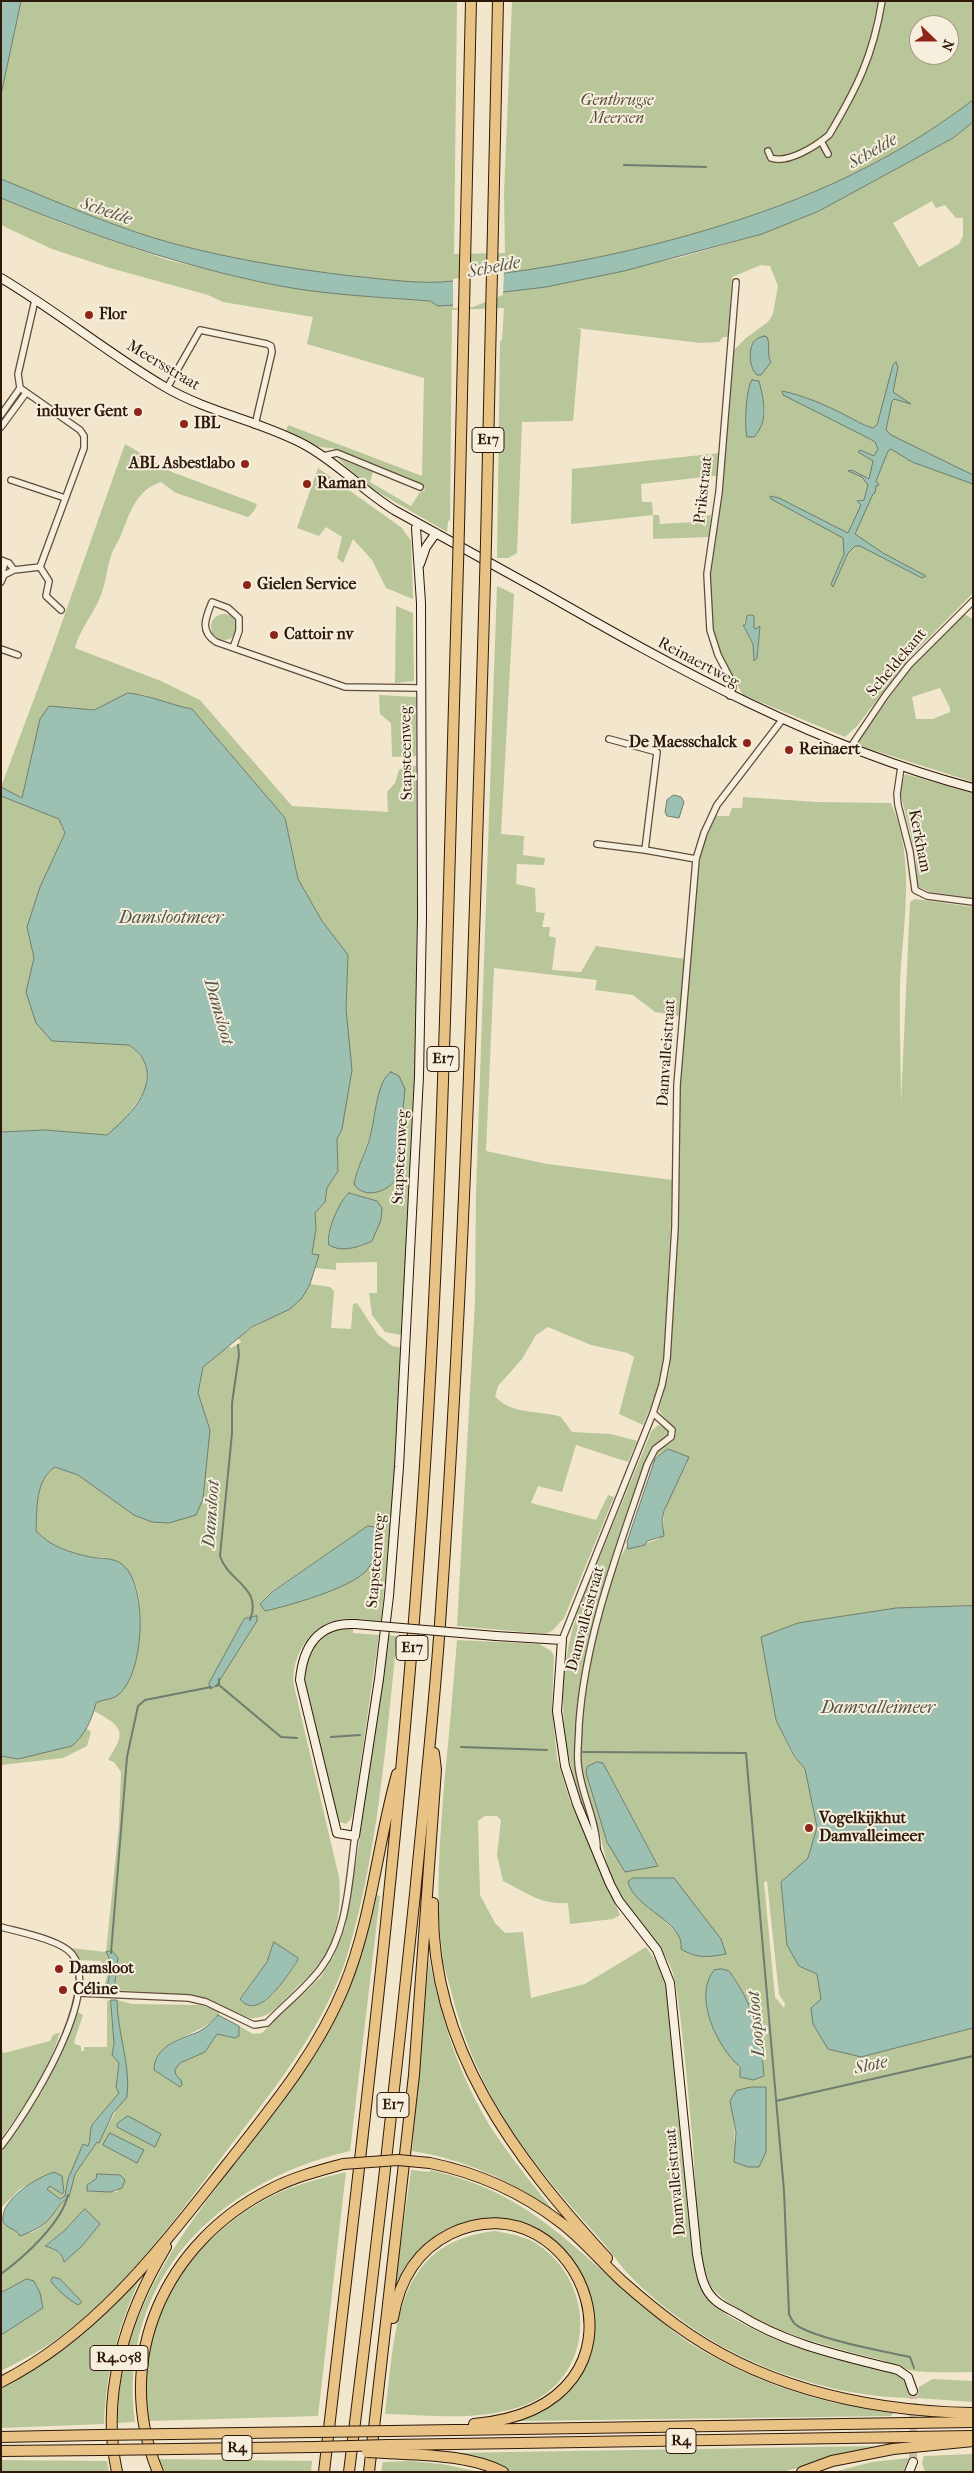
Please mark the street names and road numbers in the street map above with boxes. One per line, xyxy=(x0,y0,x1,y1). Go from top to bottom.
street label: Meersstraat xyxy=(123,337,203,395)
road number: E17 xyxy=(472,428,504,452)
street label: Prikstraat xyxy=(691,455,717,525)
street label: Scheldekant xyxy=(863,625,931,701)
street label: Reinaertweg xyxy=(654,634,742,692)
street label: Stapsteenweg xyxy=(397,706,417,800)
street label: Kerkham xyxy=(903,808,935,874)
street label: Damvalleistraat xyxy=(654,998,680,1108)
road number: E17 xyxy=(427,1046,459,1072)
street label: Stapsteenweg xyxy=(389,1109,413,1205)
street label: Stapsteenweg xyxy=(363,1513,391,1609)
street label: Damvalleistraat xyxy=(563,1564,609,1674)
road number: E17 xyxy=(396,1636,428,1660)
road number: E17 xyxy=(377,2092,409,2118)
street label: Damvalleistraat xyxy=(662,2127,690,2237)
road number: R4.058 xyxy=(90,2346,148,2370)
road number: R4 xyxy=(666,2428,696,2454)
road number: R4 xyxy=(222,2436,252,2460)

